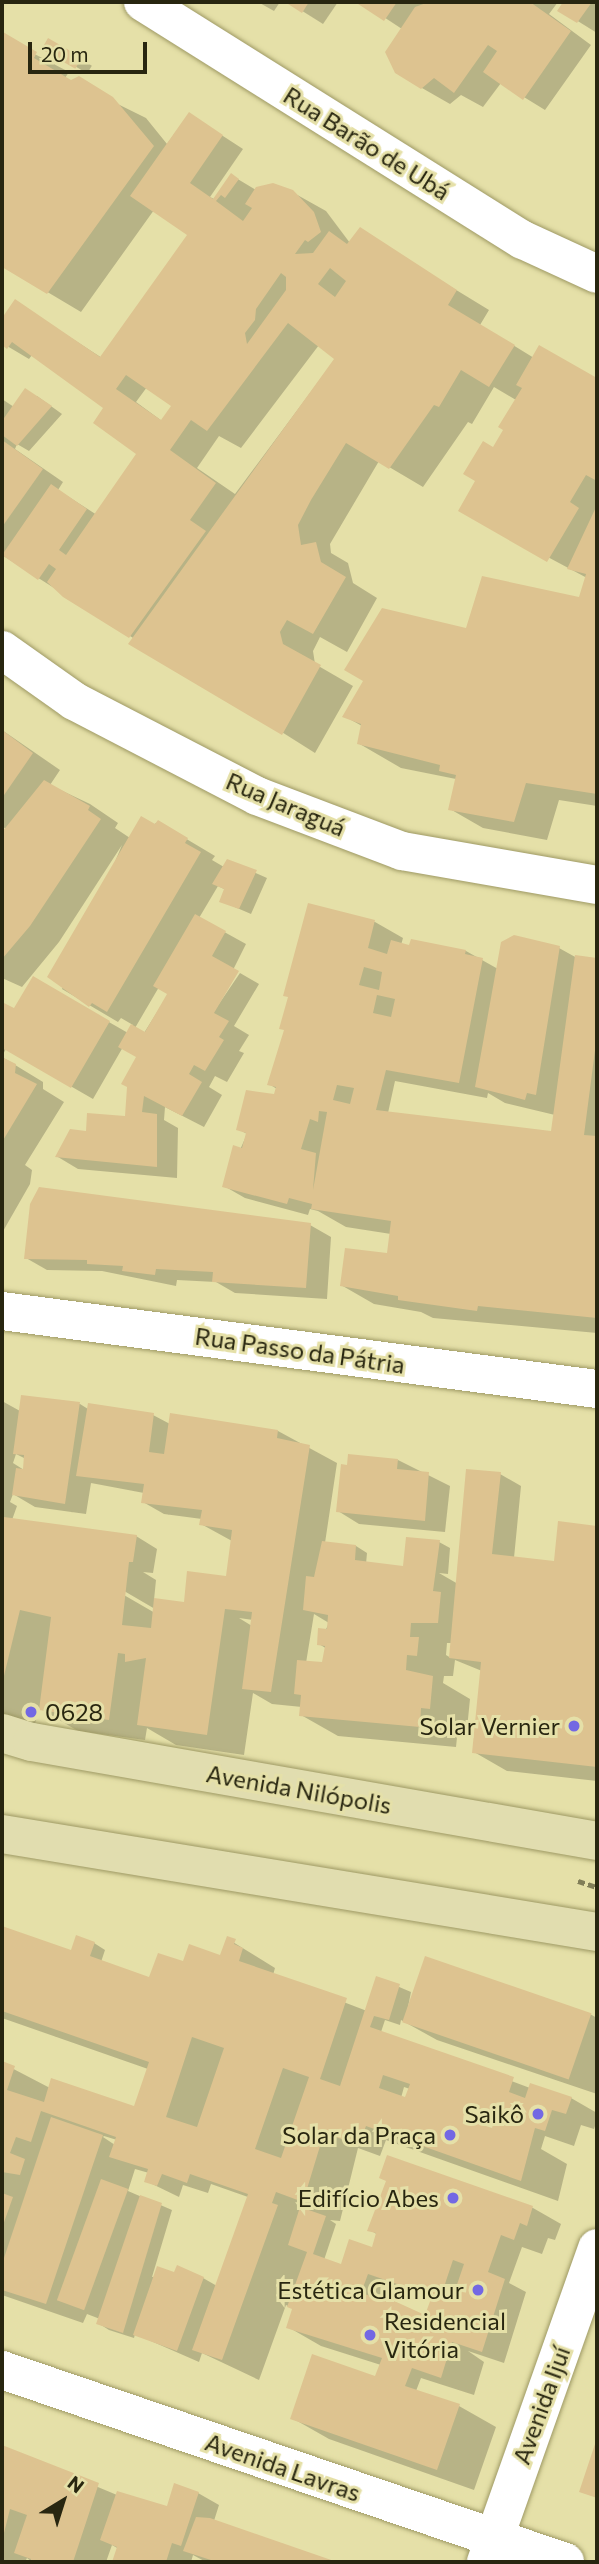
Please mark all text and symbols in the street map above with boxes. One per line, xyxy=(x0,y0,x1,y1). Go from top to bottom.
scale bar xyxy=(32,28,150,72)
text: 20 m xyxy=(41,41,89,66)
street label: Rua Barão de Ubá xyxy=(279,80,455,206)
street label: Rua Jaraguá xyxy=(222,766,350,842)
street label: Rua Passo da Pátria xyxy=(193,1321,407,1379)
place label: 0628 xyxy=(45,1698,103,1726)
marker: 0628 xyxy=(23,1704,39,1720)
place label: Solar Vernier xyxy=(420,1712,560,1740)
marker: Solar Vernier xyxy=(566,1718,582,1734)
street label: Avenida Nilópolis xyxy=(204,1759,394,1819)
place label: Saikô xyxy=(464,2100,524,2128)
marker: Saikô xyxy=(530,2106,546,2122)
place label: Solar da Praça xyxy=(282,2121,436,2149)
marker: Solar da Praça xyxy=(442,2127,458,2143)
place label: Edifício Abes xyxy=(298,2184,439,2212)
marker: Edifício Abes xyxy=(445,2190,461,2206)
place label: Estética Glamour xyxy=(277,2276,464,2304)
marker: Estética Glamour xyxy=(470,2282,486,2298)
place label: Residencial Vitória xyxy=(384,2307,506,2363)
marker: Residencial Vitória xyxy=(362,2327,378,2343)
street label: Avenida Ijuí xyxy=(506,2342,576,2468)
street label: Avenida Lavras xyxy=(202,2427,364,2507)
north arrow xyxy=(28,2466,98,2536)
text: N xyxy=(64,2471,89,2498)

